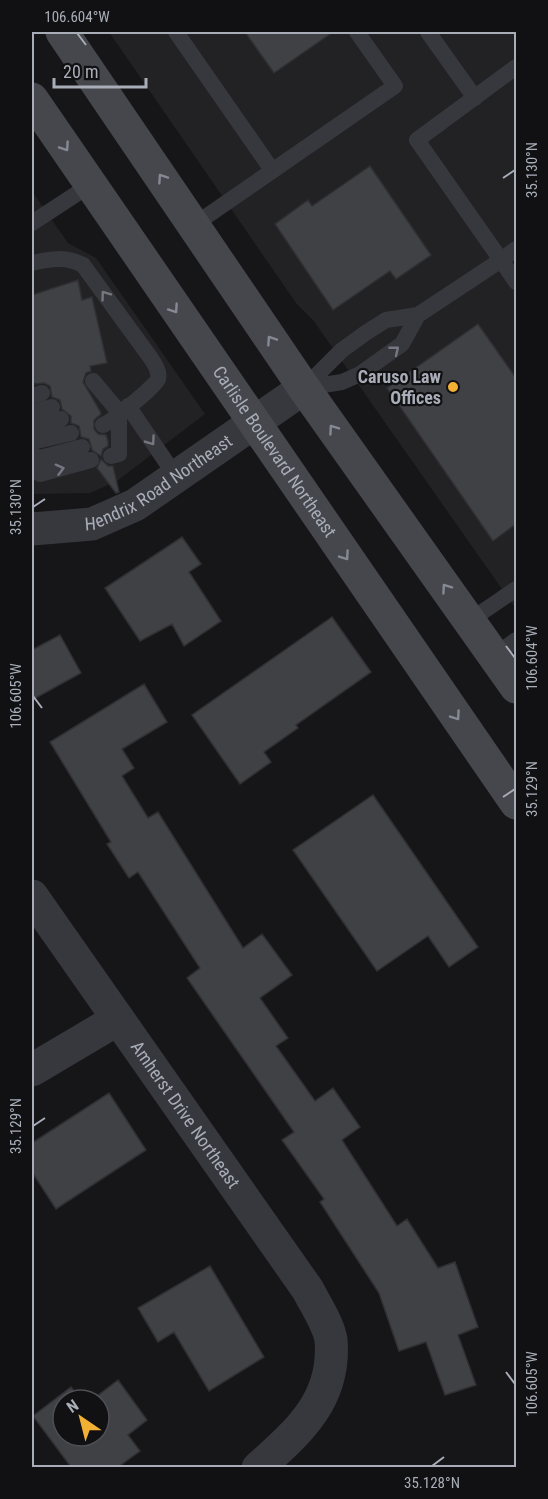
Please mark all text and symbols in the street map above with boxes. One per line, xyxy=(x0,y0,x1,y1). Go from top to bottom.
text: 106.604°W xyxy=(44,8,110,26)
scale bar xyxy=(54,51,146,89)
text: 20 m xyxy=(63,61,98,82)
one-way arrow xyxy=(57,141,68,152)
text: 35.130°N xyxy=(523,142,541,198)
one-way arrow xyxy=(158,174,169,185)
one-way arrow xyxy=(101,290,112,301)
one-way arrow xyxy=(167,302,178,313)
one-way arrow xyxy=(267,335,278,346)
one-way arrow xyxy=(388,346,399,357)
street label: Carlisle Boulevard Northeast xyxy=(209,362,341,541)
place label: Caruso Law Offices xyxy=(358,366,442,408)
marker: Caruso Law Offices xyxy=(446,380,460,394)
one-way arrow xyxy=(329,425,340,436)
street label: Hendrix Road Northeast xyxy=(84,430,236,535)
one-way arrow xyxy=(144,434,155,445)
one-way arrow xyxy=(55,463,65,476)
text: 35.130°N xyxy=(7,479,25,535)
one-way arrow xyxy=(338,549,349,560)
one-way arrow xyxy=(442,584,453,595)
text: 106.604°W xyxy=(523,625,541,691)
text: 106.605°W xyxy=(7,663,25,729)
one-way arrow xyxy=(449,710,460,721)
text: 35.129°N xyxy=(523,761,541,817)
street label: Amherst Drive Northeast xyxy=(127,1037,244,1192)
text: 35.129°N xyxy=(7,1098,25,1154)
text: 106.605°W xyxy=(523,1351,541,1417)
north arrow xyxy=(51,1388,111,1448)
text: N xyxy=(63,1396,82,1417)
text: 35.128°N xyxy=(404,1474,460,1492)

